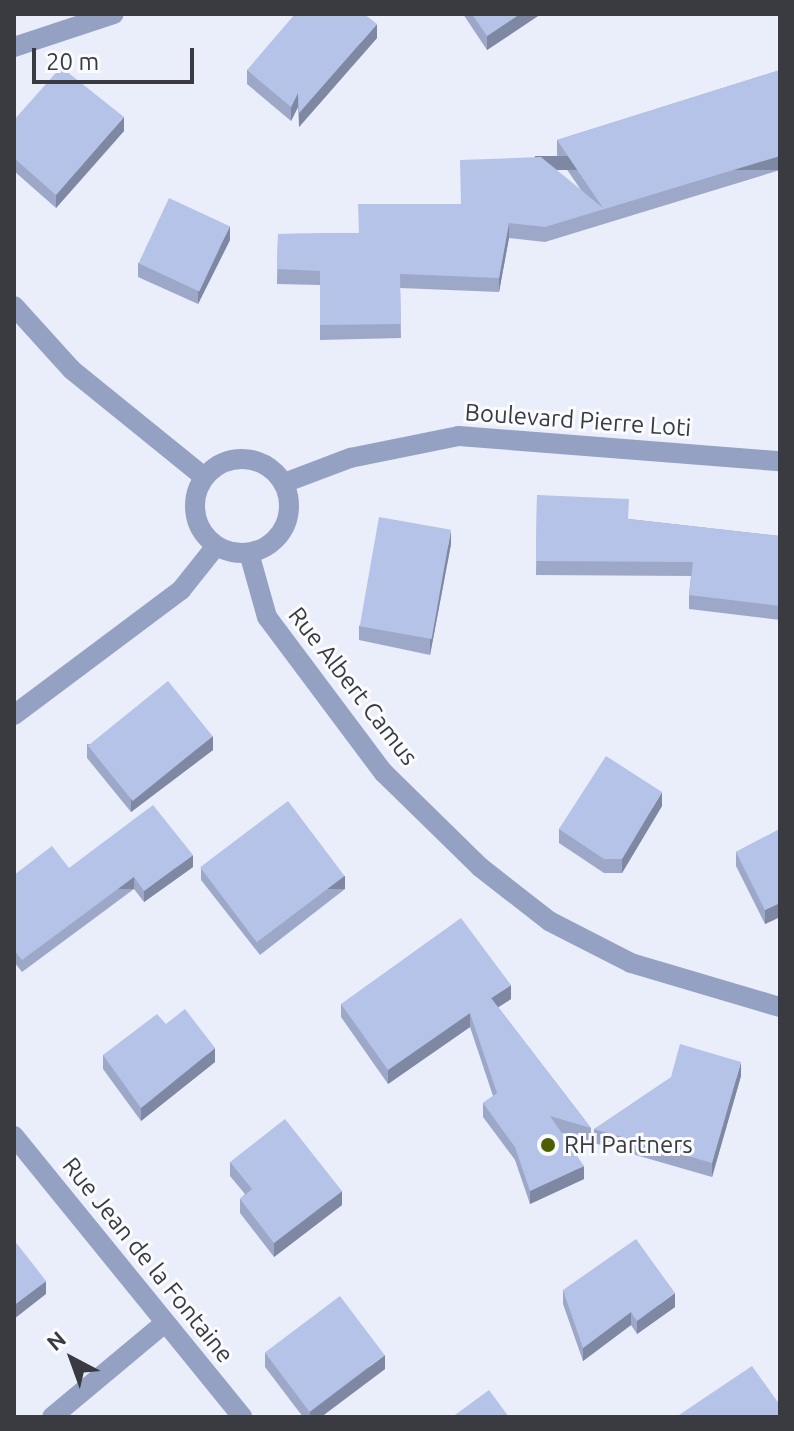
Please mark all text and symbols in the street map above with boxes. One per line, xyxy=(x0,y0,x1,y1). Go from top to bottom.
scale bar xyxy=(36,32,198,82)
text: 20 m xyxy=(46,48,99,75)
street label: Boulevard Pierre Loti xyxy=(464,398,692,442)
street label: Rue Albert Camus xyxy=(282,601,424,771)
place label: RH Partners xyxy=(564,1131,693,1159)
marker: RH Partners xyxy=(539,1136,557,1154)
street label: Rue Jean de la Fontaine xyxy=(56,1152,240,1368)
north arrow xyxy=(32,1319,112,1399)
text: N xyxy=(42,1326,70,1355)

